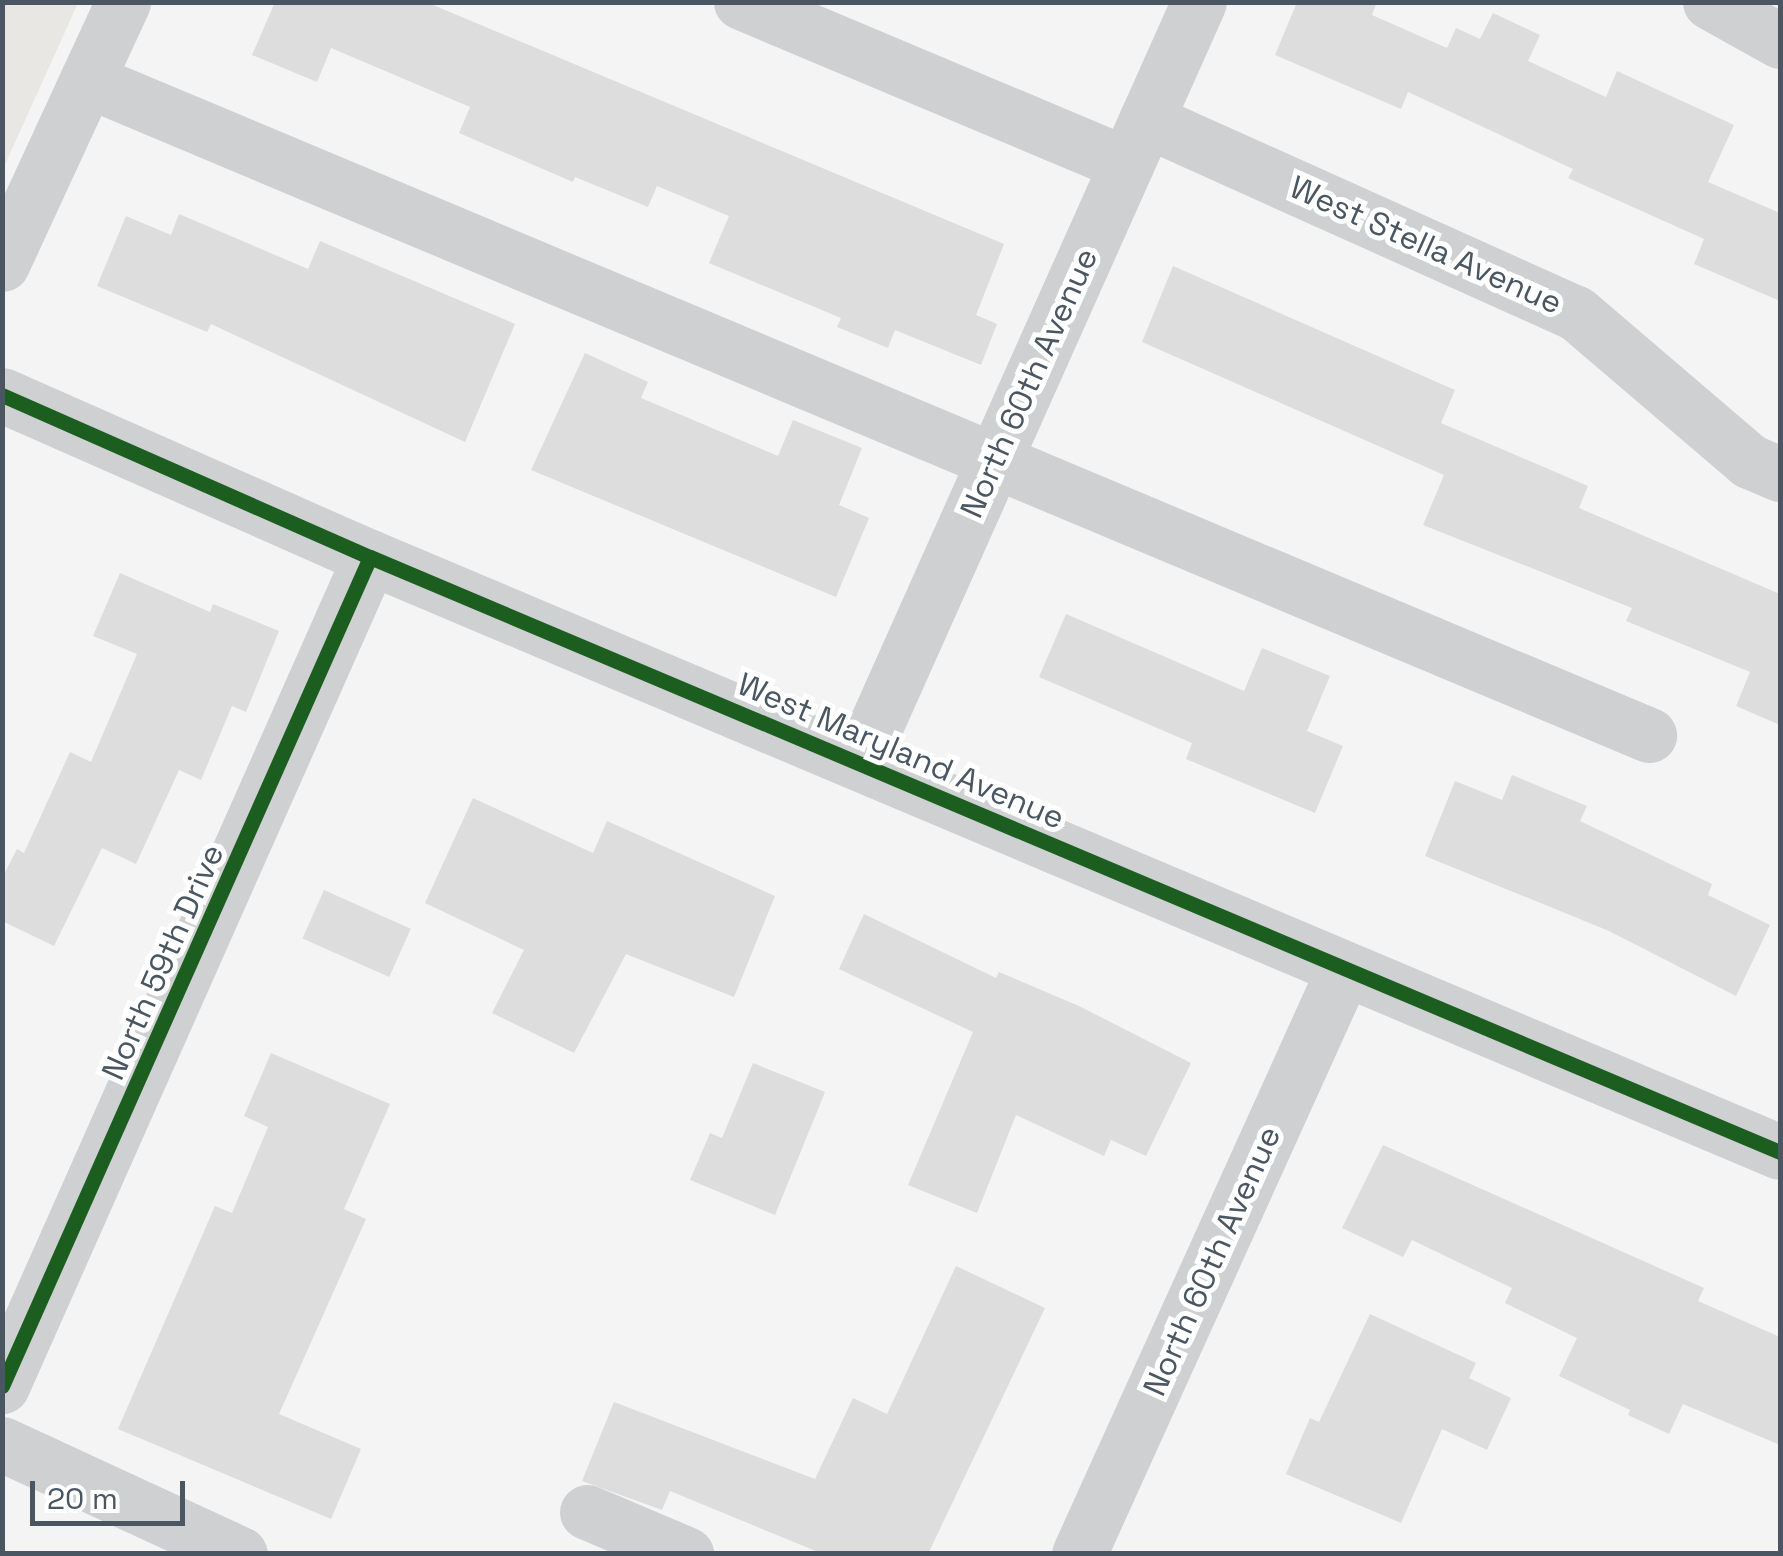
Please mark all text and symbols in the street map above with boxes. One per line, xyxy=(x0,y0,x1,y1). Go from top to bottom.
street label: West Stella Avenue xyxy=(1284,168,1568,322)
street label: North 60th Avenue xyxy=(952,242,1106,524)
street label: West Maryland Avenue xyxy=(732,665,1070,837)
street label: North 59th Drive xyxy=(94,838,232,1086)
street label: North 60th Avenue xyxy=(1135,1120,1289,1402)
scale bar xyxy=(35,1461,190,1523)
text: 20 m xyxy=(47,1479,118,1518)

